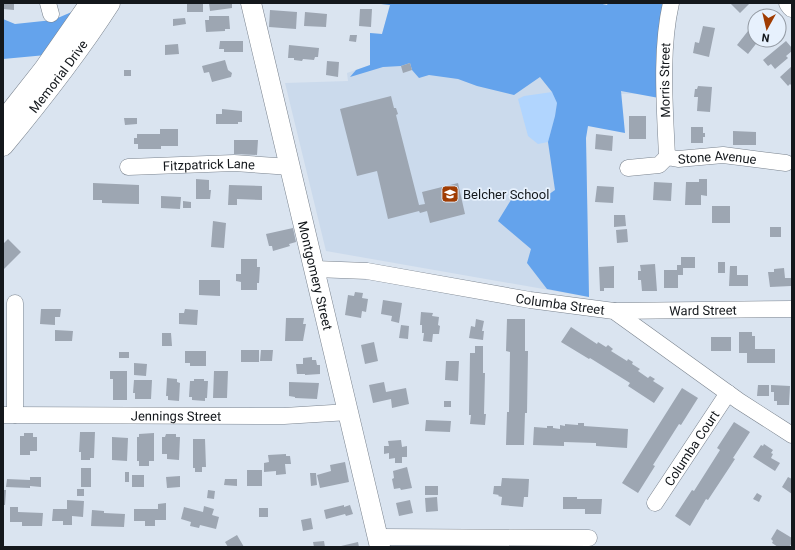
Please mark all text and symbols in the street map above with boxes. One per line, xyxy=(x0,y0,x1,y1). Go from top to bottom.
north arrow xyxy=(747,8,787,48)
text: N xyxy=(761,30,770,44)
street label: Memorial Drive xyxy=(26,37,90,116)
street label: Morris Street xyxy=(657,42,673,118)
street label: Stone Avenue xyxy=(677,147,758,167)
street label: Fitzpatrick Lane xyxy=(163,156,256,173)
school or university icon: Belcher School xyxy=(440,184,460,204)
place label: Belcher School xyxy=(463,187,549,202)
street label: Montgomery Street xyxy=(295,219,336,331)
street label: Columba Street xyxy=(514,290,606,317)
street label: Ward Street xyxy=(669,302,737,318)
street label: Columba Court xyxy=(661,407,722,489)
street label: Jennings Street xyxy=(131,408,221,423)

